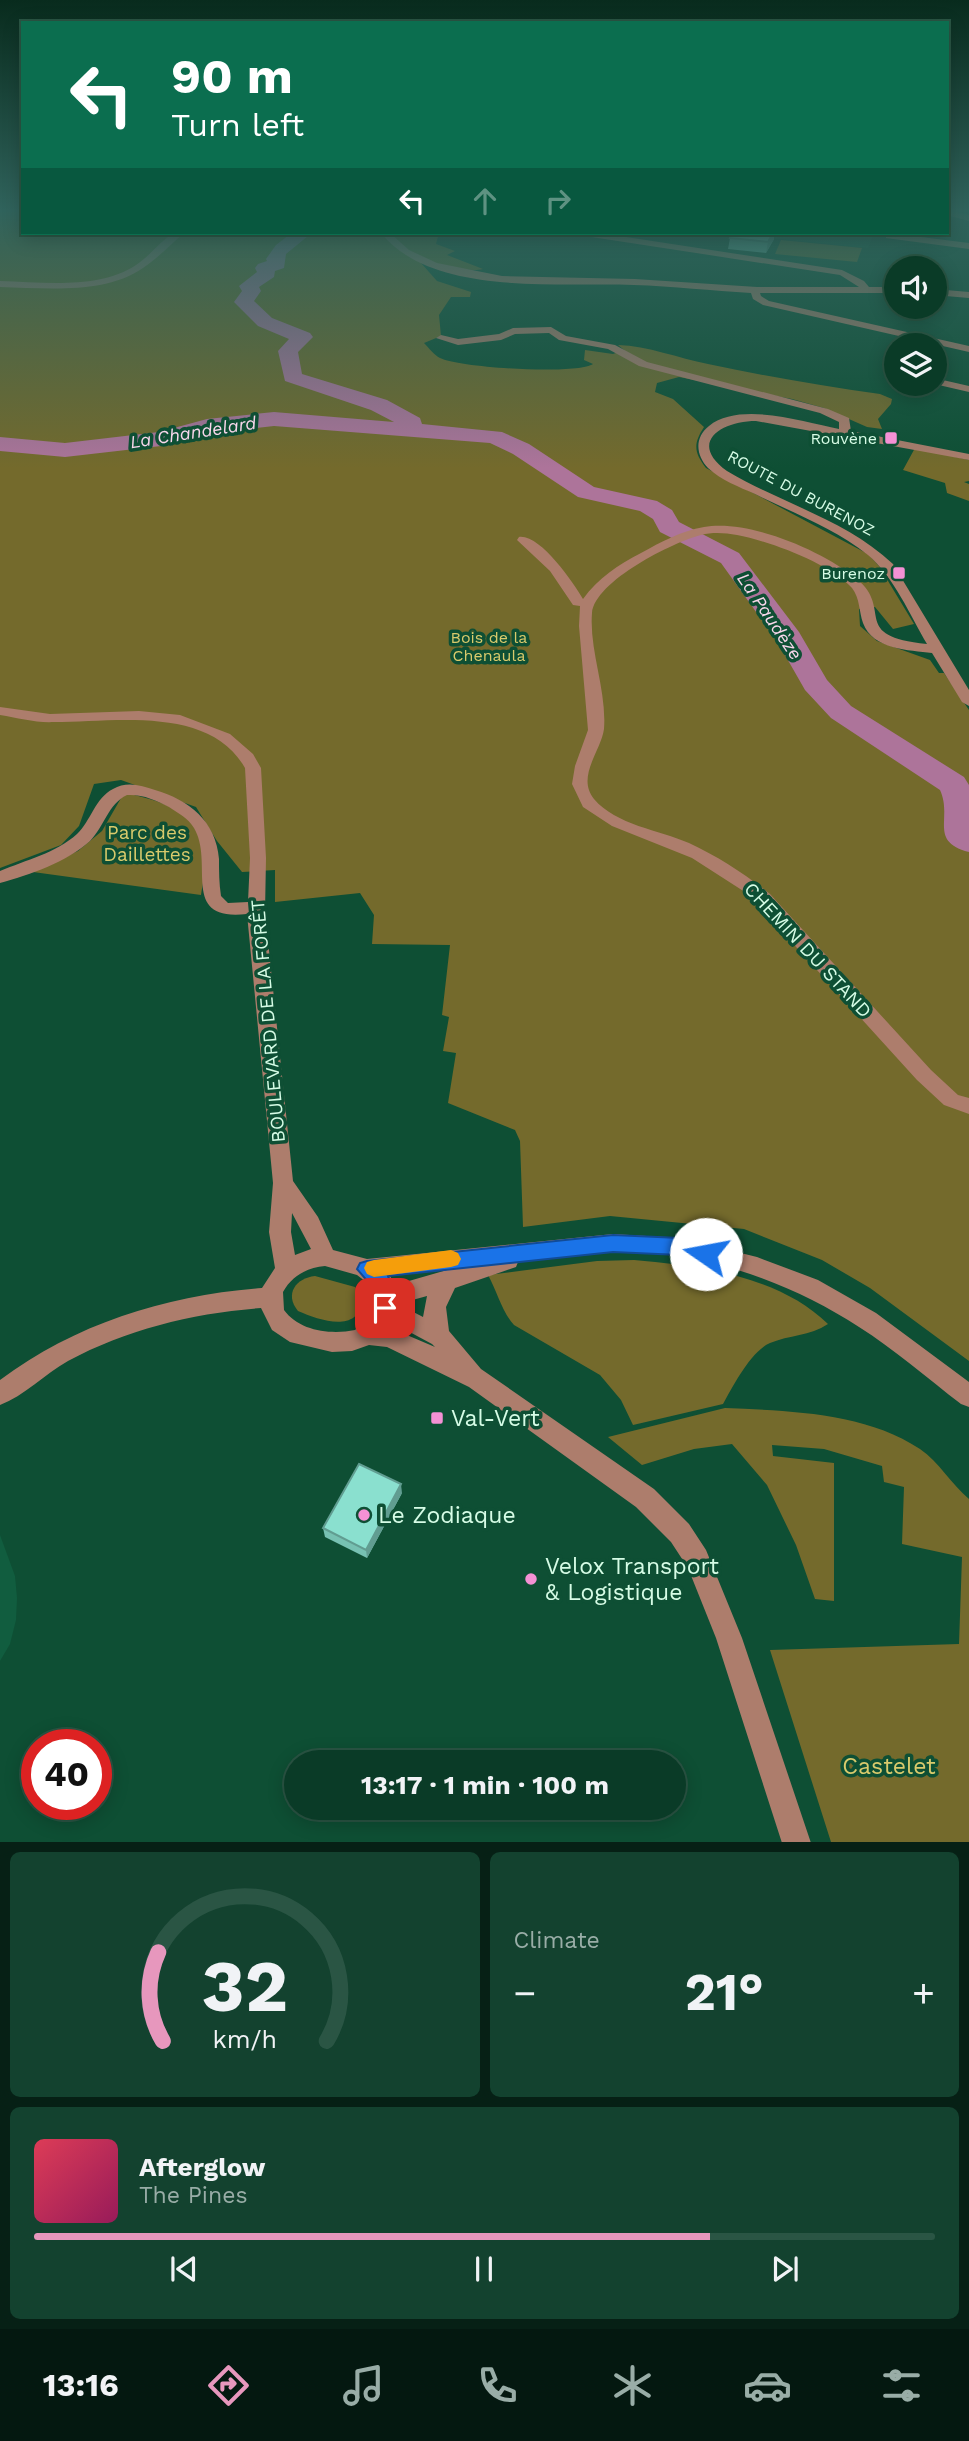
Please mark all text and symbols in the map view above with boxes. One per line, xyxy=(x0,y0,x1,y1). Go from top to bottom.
text: 90 m xyxy=(171,47,293,105)
icon: left xyxy=(56,49,147,140)
text: Turn left xyxy=(171,106,304,144)
icon: left xyxy=(393,182,431,220)
icon: ahead xyxy=(466,182,504,220)
icon: right xyxy=(539,182,577,220)
map controls xyxy=(884,256,947,396)
button: sound xyxy=(884,256,947,319)
button: layers xyxy=(884,333,947,396)
water label: La Chandelard xyxy=(128,412,259,452)
place label: Rouvène xyxy=(810,429,877,448)
marker: Rouvène xyxy=(883,430,899,446)
street label: ROUTE DU BURENOZ xyxy=(724,446,878,540)
place label: Burenoz xyxy=(821,564,885,583)
marker: Burenoz xyxy=(891,565,907,581)
water label: La Paudèze xyxy=(733,568,807,664)
park label: Bois de la Chenaula xyxy=(451,628,527,665)
park label: Parc des Daillettes xyxy=(103,821,191,866)
street label: CHEMIN DU STAND xyxy=(739,878,877,1022)
street label: BOULEVARD DE LA FORÊT xyxy=(246,899,290,1143)
position arrow xyxy=(669,1217,743,1291)
pin xyxy=(355,1278,415,1338)
icon: arrive xyxy=(366,1289,404,1327)
place label: Val-Vert xyxy=(451,1405,540,1432)
marker: Val-Vert xyxy=(429,1410,445,1426)
place label: Le Zodiaque xyxy=(378,1502,516,1529)
marker: Le Zodiaque xyxy=(356,1507,372,1523)
place label: Velox Transport & Logistique xyxy=(545,1553,719,1606)
marker: Velox Transport & Logistique xyxy=(523,1571,539,1587)
speed limit sign: 40 xyxy=(21,1729,112,1820)
park label: Castelet xyxy=(842,1753,936,1780)
text: 13:17 · 1 min · 100 m xyxy=(361,1770,609,1800)
text: Climate xyxy=(514,1927,600,1954)
text: 32 xyxy=(201,1943,288,2029)
text: 21° xyxy=(685,1962,764,2023)
text: − xyxy=(514,1971,536,2015)
text: + xyxy=(912,1971,935,2015)
text: km/h xyxy=(213,2024,277,2053)
text: Afterglow xyxy=(139,2152,265,2182)
text: The Pines xyxy=(139,2182,248,2209)
icon: previous xyxy=(165,2250,203,2288)
icon: pause xyxy=(465,2250,503,2288)
icon: next xyxy=(766,2250,804,2288)
icon: directions xyxy=(204,2361,253,2410)
icon: music xyxy=(339,2361,388,2410)
icon: phone xyxy=(473,2361,522,2410)
icon: climate xyxy=(608,2361,657,2410)
icon: car xyxy=(743,2361,792,2410)
icon: filters xyxy=(877,2361,926,2410)
text: 13:16 xyxy=(43,2366,119,2404)

